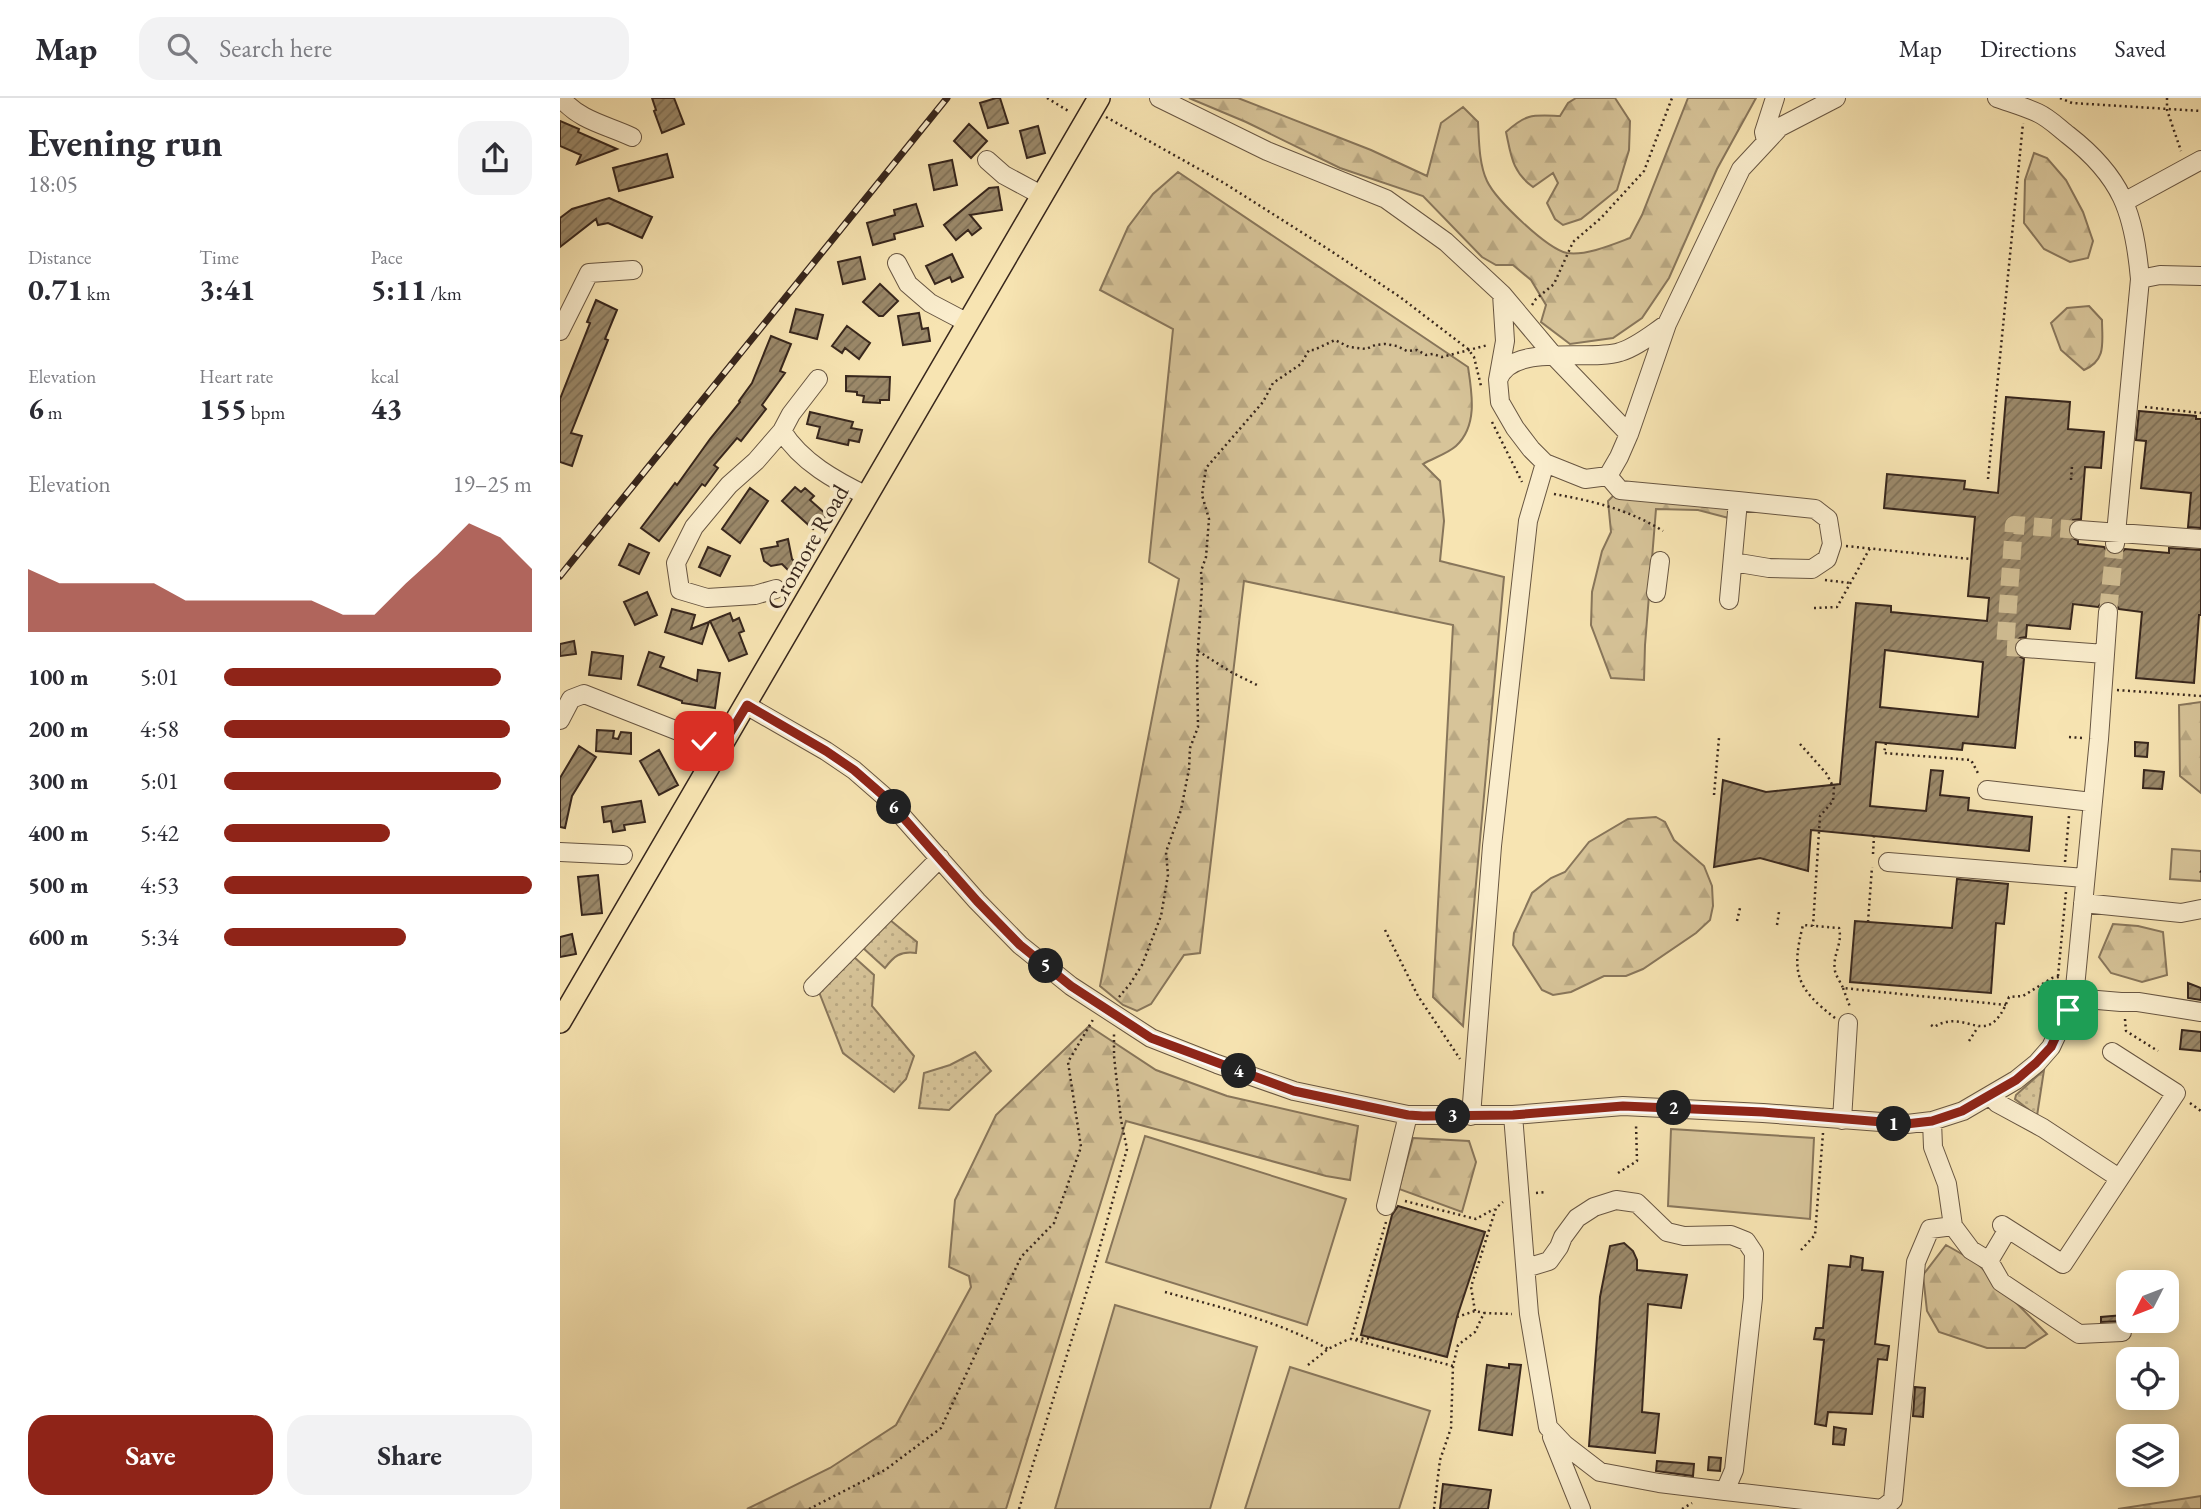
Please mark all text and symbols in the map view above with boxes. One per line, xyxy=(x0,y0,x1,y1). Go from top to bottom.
search box xyxy=(139,17,629,80)
text: Map xyxy=(35,27,97,70)
icon: search xyxy=(163,29,201,67)
text: Search here xyxy=(219,31,332,65)
text: Map xyxy=(1899,33,1942,64)
text: Directions xyxy=(1980,33,2077,64)
text: Saved xyxy=(2115,33,2166,64)
text: Evening run xyxy=(28,118,223,167)
button: share xyxy=(458,121,532,195)
text: 18:05 xyxy=(28,169,78,199)
text: Distance xyxy=(28,245,91,270)
text: Time xyxy=(199,245,239,270)
text: Pace xyxy=(371,245,403,270)
text: 0.71 xyxy=(28,270,83,309)
text: 3:41 xyxy=(199,270,255,309)
text: 5:11 xyxy=(371,270,427,309)
text: km xyxy=(83,281,111,306)
text: /km xyxy=(427,281,462,306)
text: Elevation xyxy=(28,364,96,389)
text: Heart rate xyxy=(199,364,273,389)
text: kcal xyxy=(371,364,399,389)
text: 6 xyxy=(28,389,44,428)
text: 155 xyxy=(199,389,247,428)
text: 43 xyxy=(371,389,402,428)
text: m xyxy=(44,400,62,425)
text: bpm xyxy=(247,400,285,425)
text: Elevation xyxy=(28,469,111,499)
text: 19–25 m xyxy=(453,469,532,499)
street label: Cromore Road xyxy=(759,478,856,615)
text: 100 m xyxy=(28,662,89,692)
text: 5:01 xyxy=(140,662,179,692)
pin xyxy=(674,711,734,771)
text: 200 m xyxy=(28,714,89,744)
text: 4:58 xyxy=(140,714,179,744)
icon: check xyxy=(685,722,723,760)
text: 300 m xyxy=(28,766,89,796)
text: 5:01 xyxy=(140,766,179,796)
pin: 6 xyxy=(876,790,912,824)
text: 6 xyxy=(888,794,899,819)
text: 400 m xyxy=(28,818,89,848)
text: 5:42 xyxy=(140,818,179,848)
text: 500 m xyxy=(28,870,89,900)
text: 4:53 xyxy=(140,870,179,900)
text: 600 m xyxy=(28,922,89,952)
text: 5:34 xyxy=(140,922,179,952)
pin: 5 xyxy=(1028,948,1064,984)
text: 5 xyxy=(1040,953,1051,978)
pin xyxy=(2038,980,2098,1040)
icon: arrive xyxy=(2049,991,2087,1029)
pin: 4 xyxy=(1222,1054,1256,1088)
text: 4 xyxy=(1233,1058,1244,1083)
pin: 2 xyxy=(1656,1090,1692,1126)
text: 2 xyxy=(1668,1095,1679,1120)
pin: 3 xyxy=(1436,1098,1470,1134)
text: 3 xyxy=(1447,1103,1458,1128)
pin: 1 xyxy=(1876,1107,1912,1142)
text: 1 xyxy=(1888,1111,1899,1136)
north arrow xyxy=(2116,1270,2179,1334)
map controls xyxy=(2116,1270,2179,1487)
button: locate xyxy=(2116,1347,2179,1410)
button: Save xyxy=(28,1415,273,1495)
button: Share xyxy=(287,1415,532,1495)
button: layers xyxy=(2116,1424,2179,1487)

